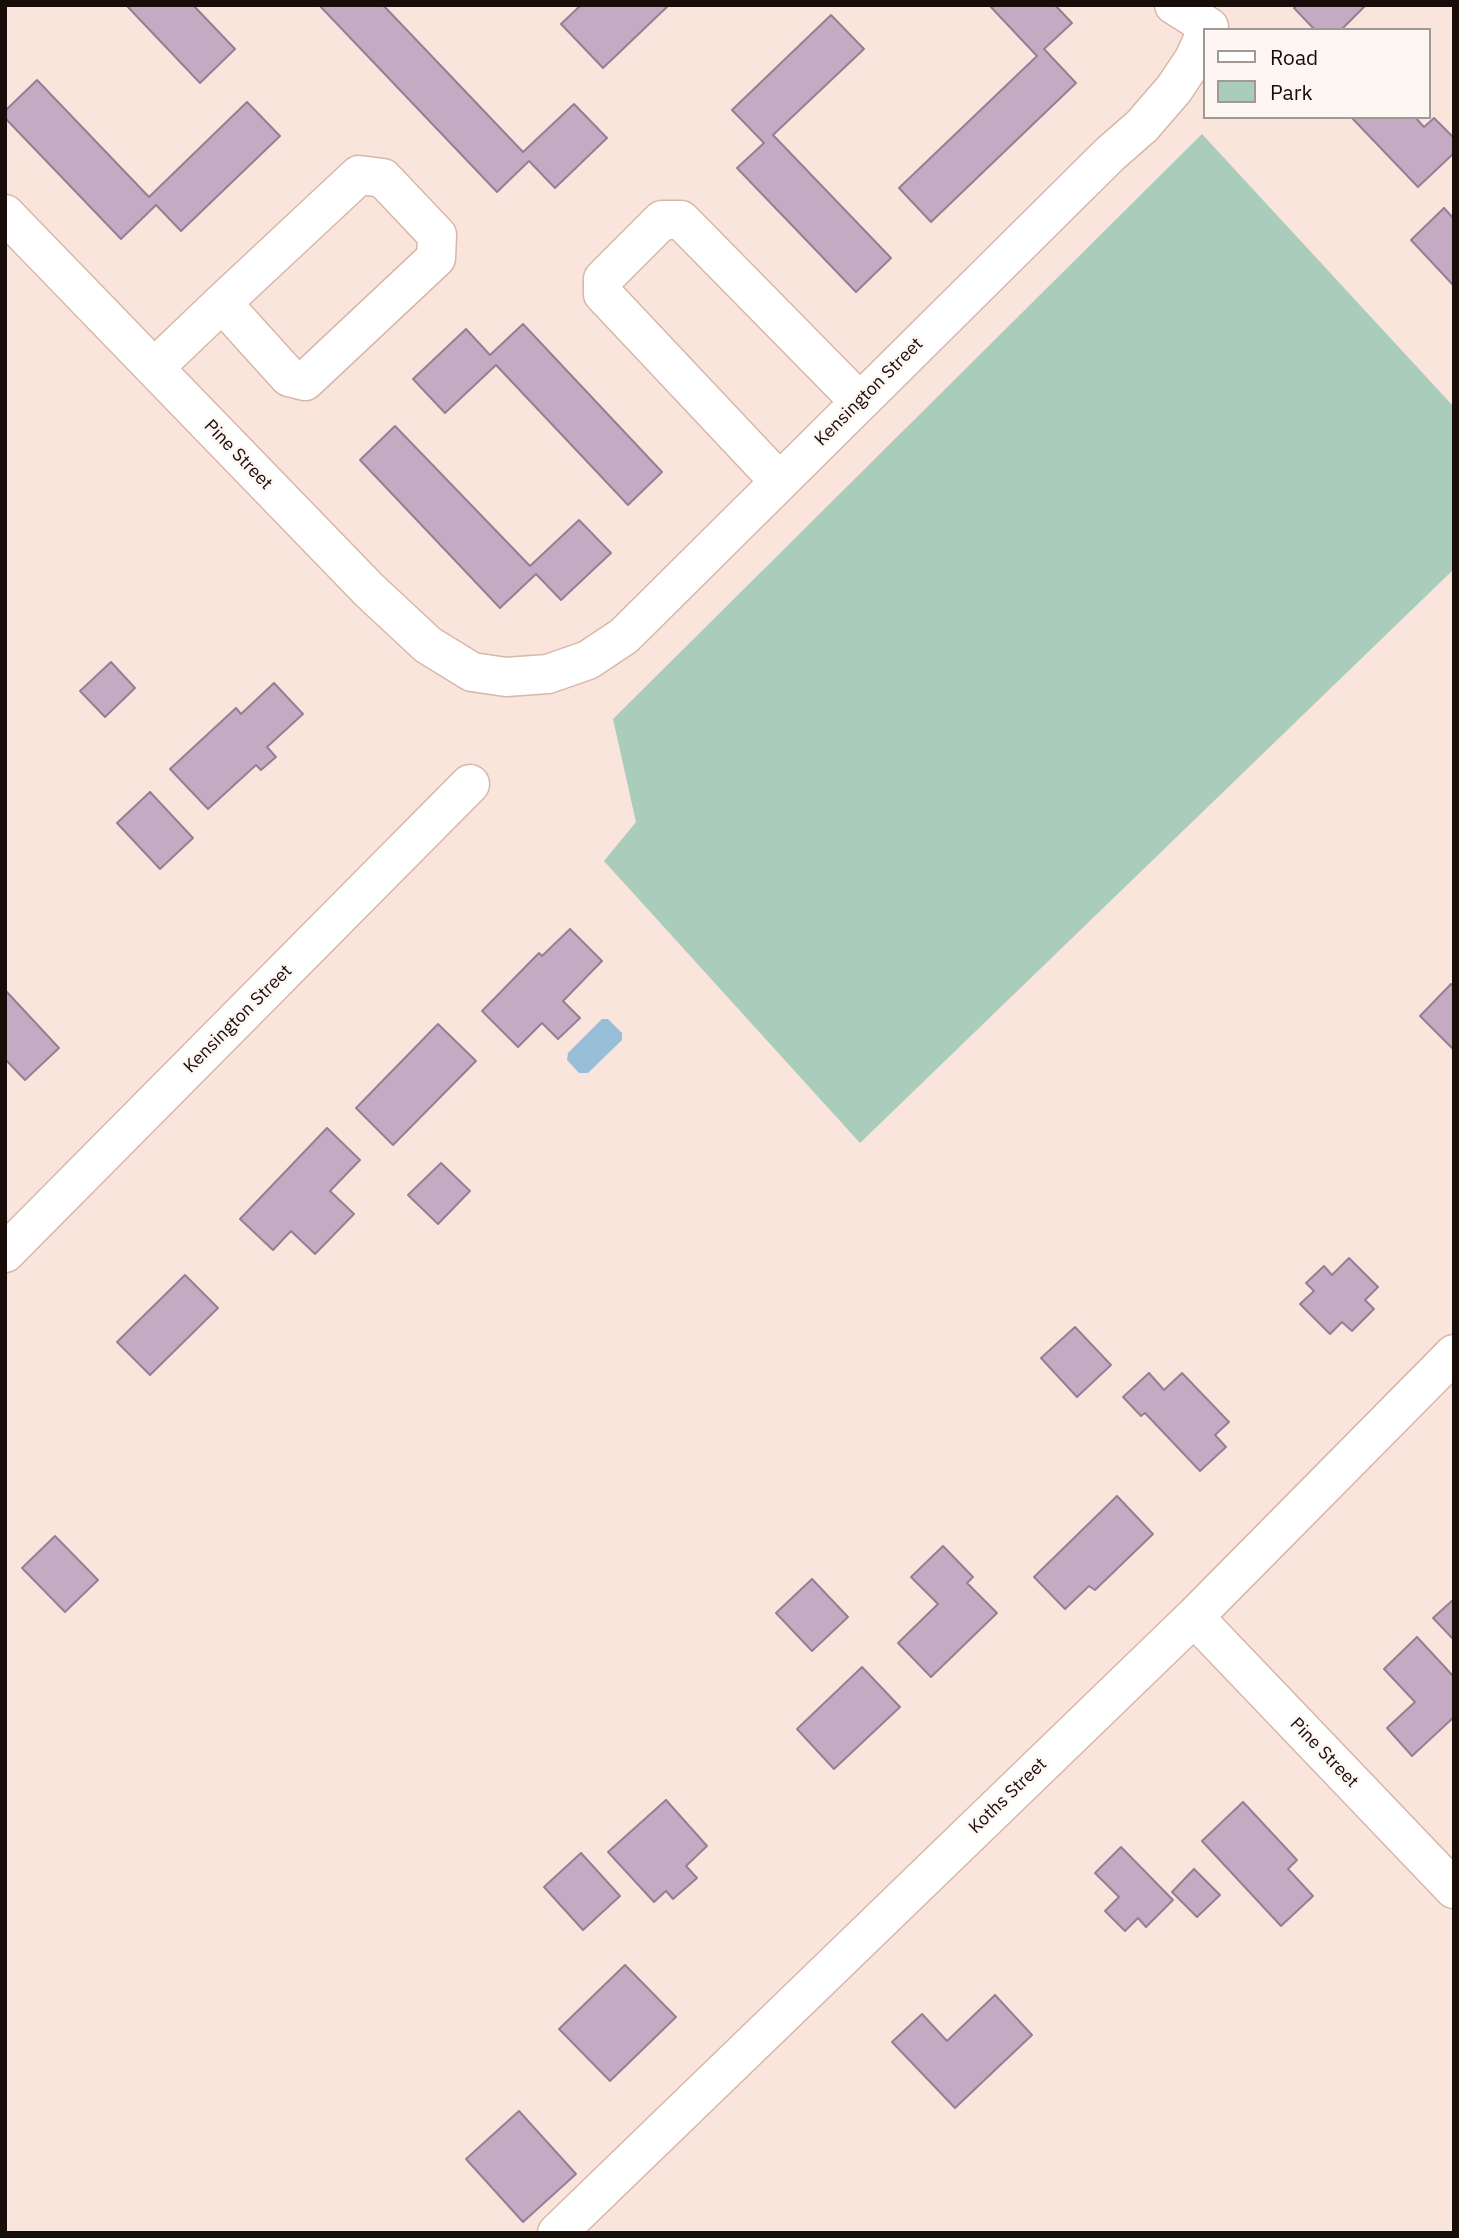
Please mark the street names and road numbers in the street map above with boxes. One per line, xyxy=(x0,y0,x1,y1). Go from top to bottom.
street label: Kensington Street xyxy=(810,333,928,451)
street label: Pine Street xyxy=(199,415,277,495)
street label: Kensington Street xyxy=(179,960,297,1078)
street label: Pine Street xyxy=(1285,1713,1363,1793)
street label: Koths Street xyxy=(965,1754,1051,1838)

